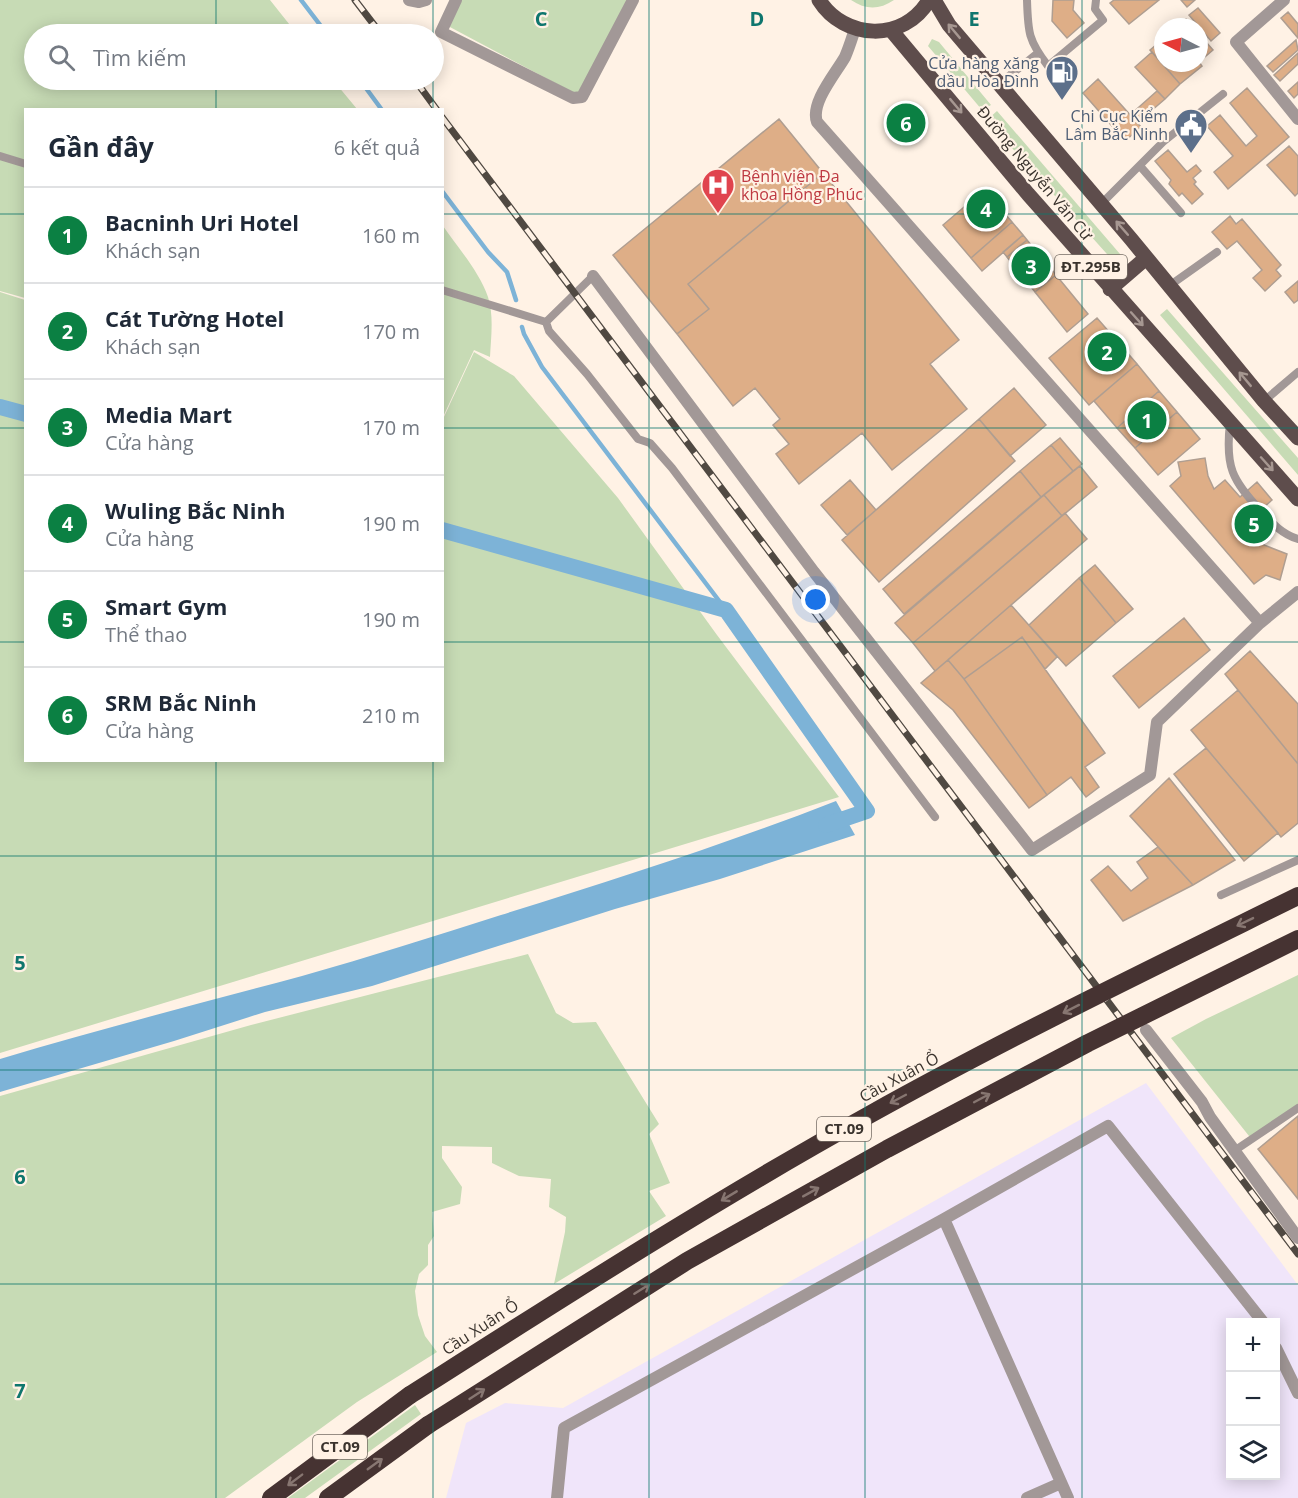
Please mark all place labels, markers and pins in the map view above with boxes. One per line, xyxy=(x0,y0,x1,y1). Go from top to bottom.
place label: Cửa hàng xăng dầu Hòa Đình xyxy=(928,52,1039,92)
fuel station icon: Cửa hàng xăng dầu Hòa Đình xyxy=(1044,54,1080,101)
pin: 6 xyxy=(886,100,926,146)
place label: Chi Cục Kiểm Lâm Bắc Ninh xyxy=(1065,105,1168,145)
public building icon: Chi Cục Kiểm Lâm Bắc Ninh xyxy=(1173,107,1209,154)
place label: Bệnh viện Đa khoa Hồng Phúc xyxy=(741,165,863,205)
hospital icon: Bệnh viện Đa khoa Hồng Phúc xyxy=(700,167,736,214)
pin: 4 xyxy=(966,186,1006,232)
pin: 3 xyxy=(1012,244,1050,288)
pin: 2 xyxy=(1088,330,1126,374)
pin: 1 xyxy=(1128,398,1166,442)
pin: 5 xyxy=(1234,502,1274,546)

